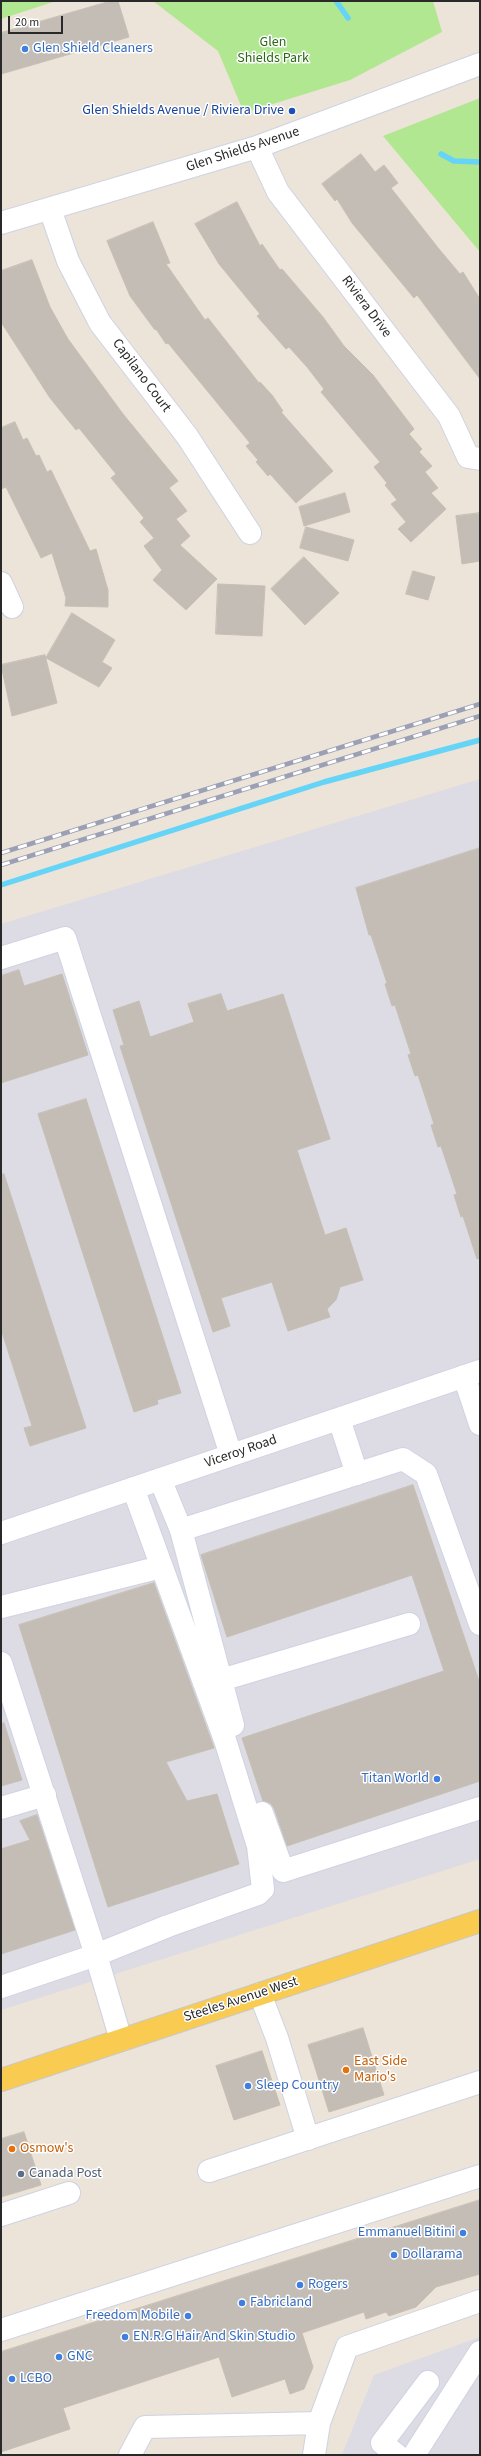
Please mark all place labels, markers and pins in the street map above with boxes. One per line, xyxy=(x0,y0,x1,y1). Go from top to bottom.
place label: Glen Shield Cleaners xyxy=(33,41,153,57)
marker: Glen Shield Cleaners xyxy=(20,44,30,54)
place label: Glen Shields Avenue / Riviera Drive xyxy=(82,103,284,119)
marker: Glen Shields Avenue / Riviera Drive xyxy=(287,106,297,116)
place label: Titan World xyxy=(361,1771,429,1787)
marker: Titan World xyxy=(432,1774,442,1784)
place label: East Side Mario's xyxy=(354,2054,407,2086)
marker: East Side Mario's xyxy=(341,2065,351,2075)
place label: Sleep Country xyxy=(256,2078,339,2094)
marker: Sleep Country xyxy=(243,2081,253,2091)
place label: Osmow's xyxy=(20,2141,73,2157)
marker: Osmow's xyxy=(7,2144,17,2154)
place label: Canada Post xyxy=(29,2166,102,2182)
marker: Canada Post xyxy=(16,2169,26,2179)
place label: Emmanuel Bitini xyxy=(358,2225,455,2241)
marker: Emmanuel Bitini xyxy=(458,2228,468,2238)
place label: Dollarama xyxy=(402,2247,463,2263)
marker: Dollarama xyxy=(389,2250,399,2260)
place label: Rogers xyxy=(308,2277,348,2293)
marker: Rogers xyxy=(295,2280,305,2290)
place label: Fabricland xyxy=(250,2295,312,2311)
marker: Fabricland xyxy=(237,2298,247,2308)
place label: Freedom Mobile xyxy=(86,2308,180,2324)
marker: Freedom Mobile xyxy=(183,2311,193,2321)
place label: EN.R.G Hair And Skin Studio xyxy=(133,2329,296,2345)
marker: EN.R.G Hair And Skin Studio xyxy=(120,2332,130,2342)
place label: GNC xyxy=(67,2349,93,2365)
marker: GNC xyxy=(54,2352,64,2362)
place label: LCBO xyxy=(20,2371,52,2387)
marker: LCBO xyxy=(7,2374,17,2384)

